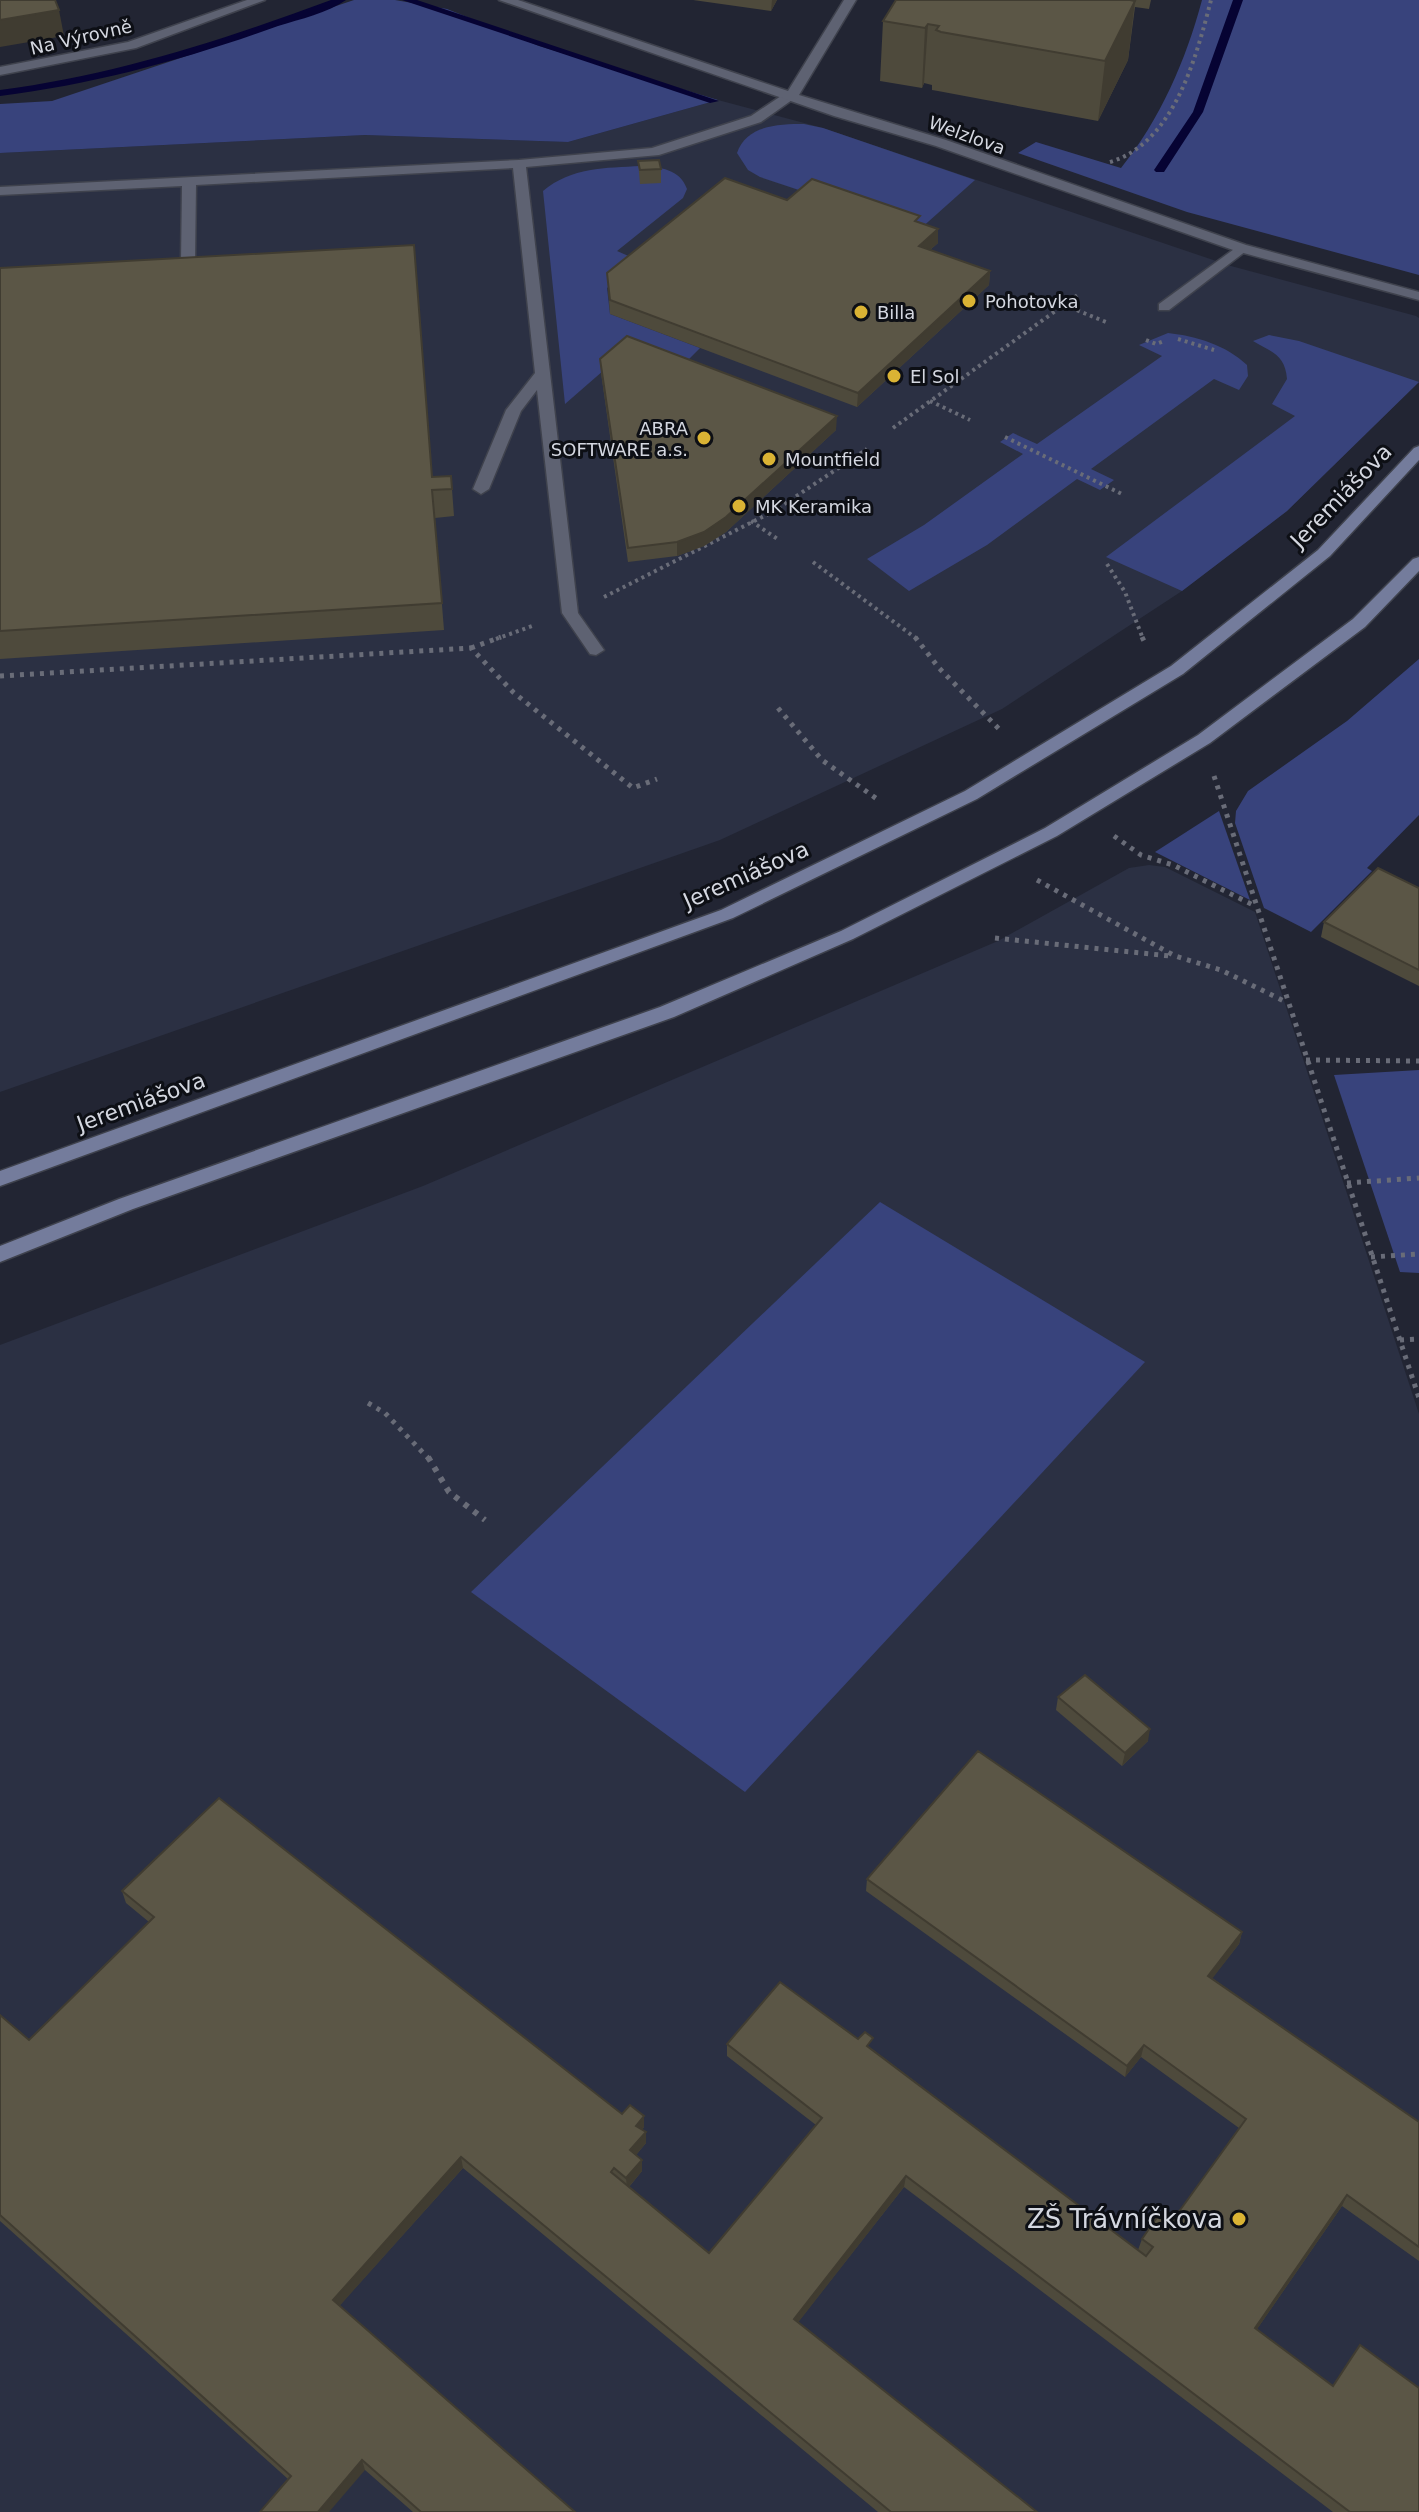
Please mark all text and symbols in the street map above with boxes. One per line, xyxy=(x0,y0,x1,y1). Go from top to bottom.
street label: Na Výrovně xyxy=(28,15,134,59)
street label: Welzlova xyxy=(926,111,1008,159)
place label: Pohotovka xyxy=(985,291,1079,312)
marker: Pohotovka xyxy=(960,292,978,310)
place label: Billa xyxy=(877,302,915,323)
marker: Billa xyxy=(852,303,870,321)
place label: El Sol xyxy=(910,366,960,387)
marker: El Sol xyxy=(885,367,903,385)
place label: ABRA SOFTWARE a.s. xyxy=(551,418,689,460)
marker: ABRA SOFTWARE a.s. xyxy=(695,429,713,447)
street label: Jeremiášova xyxy=(1284,439,1397,555)
place label: Mountfield xyxy=(785,449,880,470)
marker: Mountfield xyxy=(760,450,778,468)
place label: MK Keramika xyxy=(755,496,872,517)
marker: MK Keramika xyxy=(730,497,748,515)
street label: Jeremiášova xyxy=(678,836,813,915)
street label: Jeremiášova xyxy=(72,1067,209,1137)
place label: ZŠ Trávníčkova xyxy=(1027,2203,1223,2234)
marker: ZŠ Trávníčkova xyxy=(1230,2210,1248,2228)

